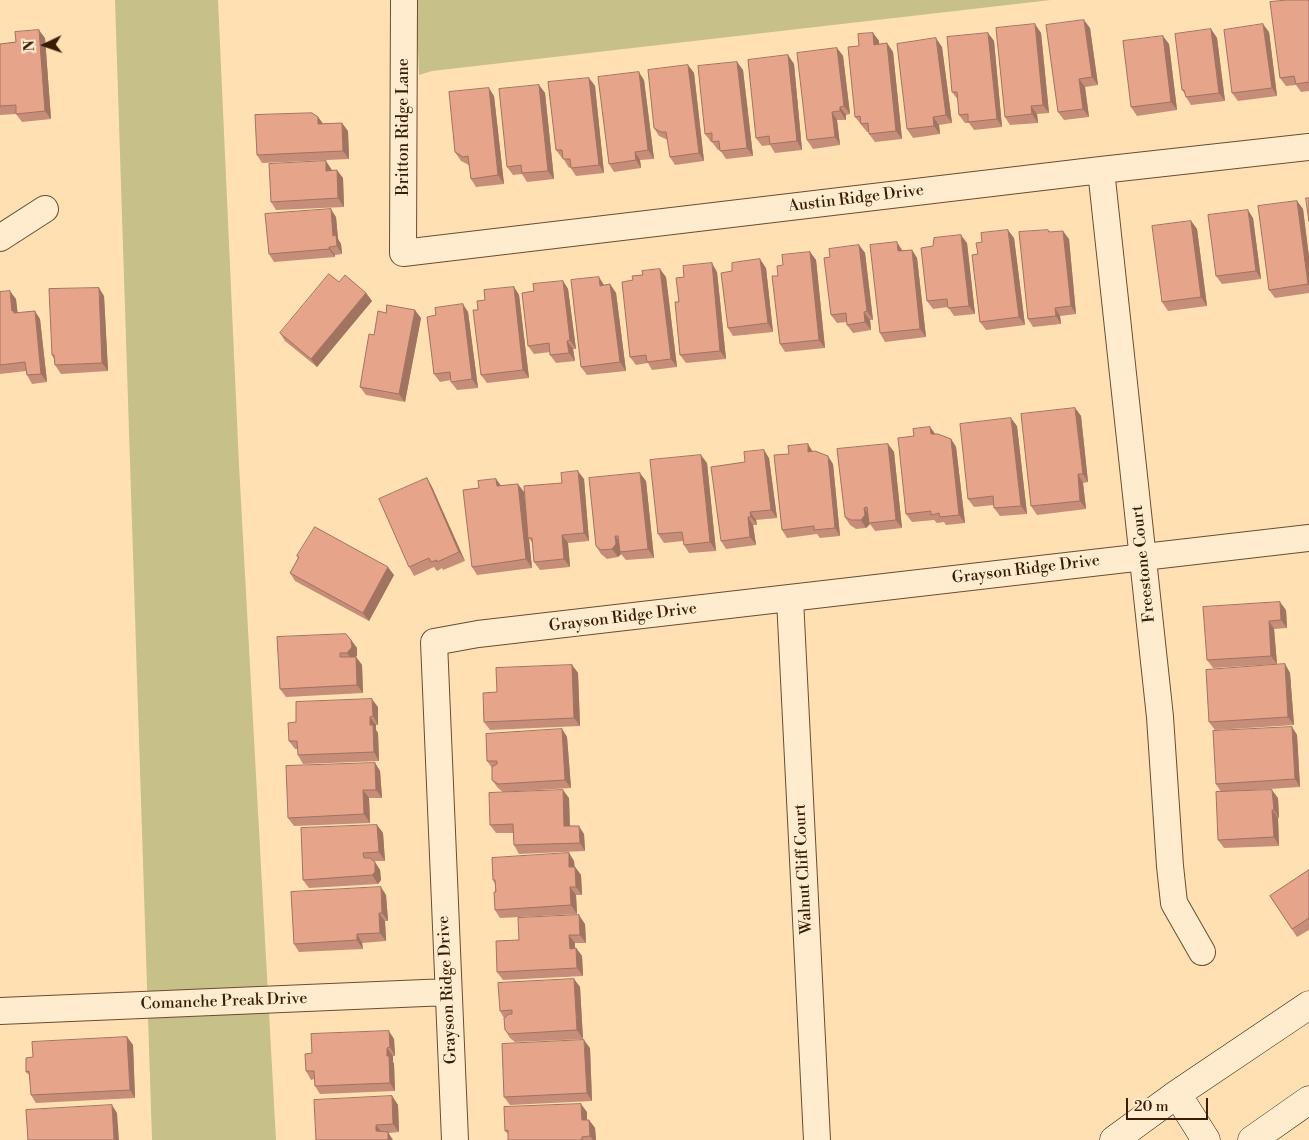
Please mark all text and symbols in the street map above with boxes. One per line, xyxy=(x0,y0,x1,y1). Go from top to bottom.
north arrow xyxy=(20,20,70,70)
text: N xyxy=(21,40,39,52)
street label: Britton Ridge Lane xyxy=(394,58,414,196)
street label: Austin Ridge Drive xyxy=(787,181,925,217)
street label: Freestone Court xyxy=(1128,504,1160,624)
street label: Grayson Ridge Drive xyxy=(951,551,1101,589)
street label: Grayson Ridge Drive xyxy=(548,599,698,637)
street label: Walnut Cliff Court xyxy=(791,803,817,935)
street label: Grayson Ridge Drive xyxy=(435,915,461,1065)
street label: Comanche Preak Drive xyxy=(140,989,308,1015)
scale bar xyxy=(1129,1088,1212,1120)
text: 20 m xyxy=(1134,1097,1169,1116)

